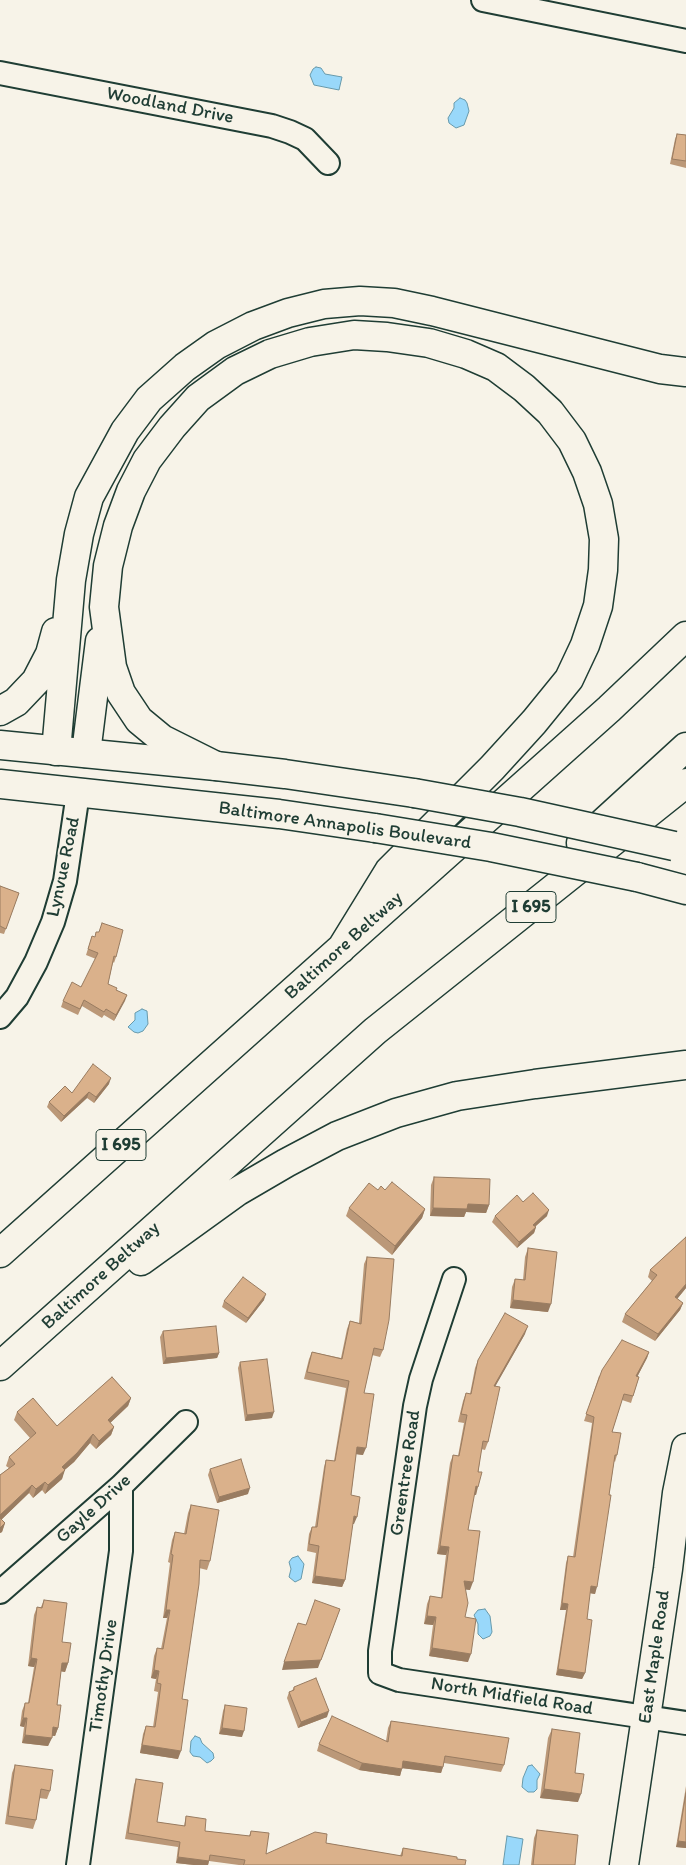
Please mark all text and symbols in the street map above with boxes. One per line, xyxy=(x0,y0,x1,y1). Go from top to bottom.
street label: Woodland Drive xyxy=(104,82,236,130)
street label: Baltimore Annapolis Boulevard xyxy=(217,797,473,855)
street label: Lynvue Road xyxy=(42,815,86,919)
street label: Baltimore Beltway xyxy=(280,887,408,1005)
road number: I 695 xyxy=(506,892,556,922)
road number: I 695 xyxy=(96,1130,146,1160)
street label: Baltimore Beltway xyxy=(37,1217,165,1335)
street label: Greentree Road xyxy=(386,1409,426,1537)
street label: Gayle Drive xyxy=(52,1469,136,1549)
street label: East Maple Road xyxy=(634,1589,676,1725)
street label: Timothy Drive xyxy=(85,1618,123,1734)
street label: North Midfield Road xyxy=(429,1673,595,1721)

